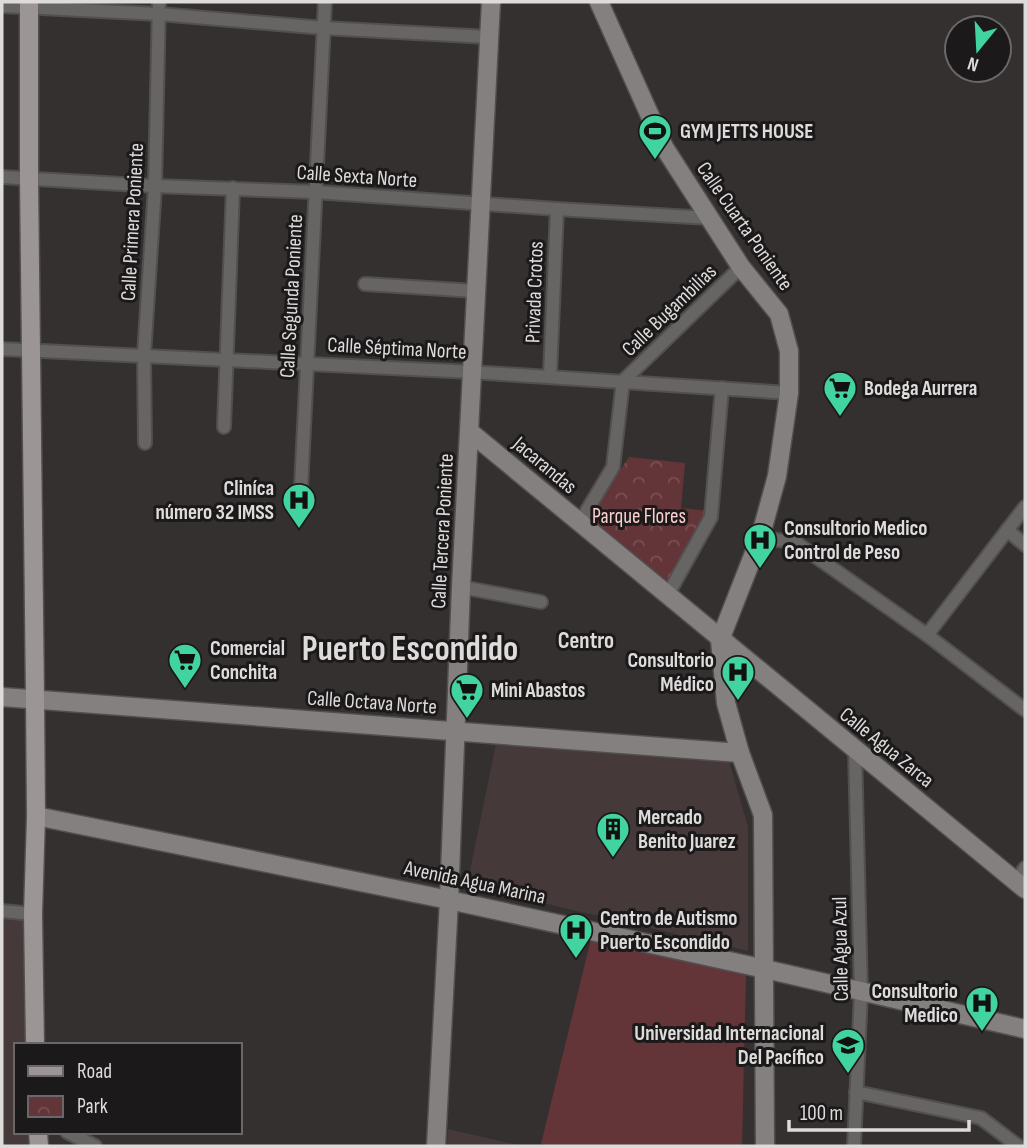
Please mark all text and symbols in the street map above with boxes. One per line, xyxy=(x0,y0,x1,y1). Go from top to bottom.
north arrow xyxy=(943,14,1013,84)
text: N xyxy=(965,51,982,76)
sports icon: GYM JETTS HOUSE xyxy=(636,112,674,161)
place label: GYM JETTS HOUSE xyxy=(680,119,813,144)
street label: Calle Primera Poniente xyxy=(116,142,149,302)
street label: Calle Cuarta Poniente xyxy=(691,157,798,295)
street label: Calle Sexta Norte xyxy=(296,160,418,193)
street label: Calle Segunda Poniente xyxy=(275,213,308,379)
street label: Privada Crotos xyxy=(520,241,549,343)
street label: Calle Bugambilias xyxy=(617,259,722,362)
street label: Calle Séptima Norte xyxy=(327,332,467,365)
supermarket icon: Bodega Aurrera xyxy=(821,369,859,418)
place label: Bodega Aurrera xyxy=(864,376,977,401)
street label: Jacarandas xyxy=(507,431,582,499)
street label: Calle Tercera Poniente xyxy=(426,453,459,609)
place label: Cliníca número 32 IMSS xyxy=(155,476,274,525)
hospital icon: Cliníca número 32 IMSS xyxy=(280,481,318,530)
park label: Parque Flores xyxy=(592,504,686,529)
place label: Consultorio Medico Control de Peso xyxy=(784,516,927,565)
hospital icon: Consultorio Medico Control de Peso xyxy=(741,521,779,570)
district label: Centro xyxy=(558,627,614,655)
district label: Puerto Escondido xyxy=(302,628,518,671)
place label: Comercial Conchita xyxy=(210,636,285,685)
supermarket icon: Comercial Conchita xyxy=(166,641,204,690)
place label: Consultorio Médico xyxy=(627,648,714,697)
hospital icon: Consultorio Médico xyxy=(719,653,757,702)
supermarket icon: Mini Abastos xyxy=(448,671,486,720)
place label: Mini Abastos xyxy=(491,678,585,703)
street label: Calle Octava Norte xyxy=(306,685,438,720)
street label: Calle Agua Zarca xyxy=(835,702,939,793)
place label: Mercado Benito Juarez xyxy=(638,805,736,854)
building icon: Mercado Benito Juarez xyxy=(594,810,632,859)
street label: Avenida Agua Marina xyxy=(401,855,548,910)
street label: Calle Agua Azul xyxy=(827,896,854,1002)
place label: Centro de Autismo Puerto Escondido xyxy=(600,906,738,955)
hospital icon: Centro de Autismo Puerto Escondido xyxy=(557,911,595,960)
place label: Consultorio Medico xyxy=(871,979,958,1028)
hospital icon: Consultorio Medico xyxy=(963,984,1001,1033)
place label: Universidad Internacional Del Pacífico xyxy=(634,1021,824,1070)
school or university icon: Universidad Internacional Del Pacífico xyxy=(829,1026,867,1075)
legend xyxy=(14,1043,242,1134)
text: Road xyxy=(77,1059,112,1084)
scale bar xyxy=(789,1088,969,1132)
text: Park xyxy=(77,1094,108,1119)
text: 100 m xyxy=(800,1101,843,1126)

